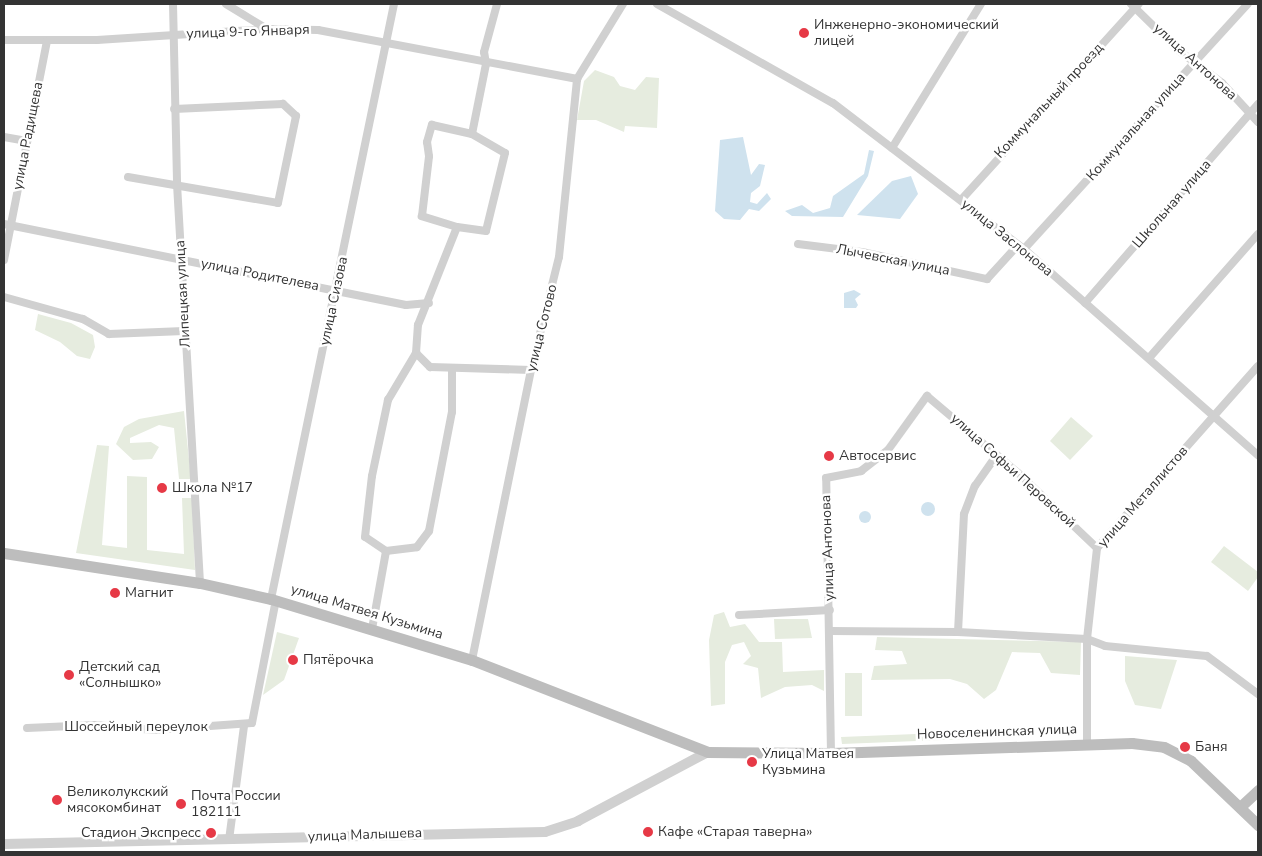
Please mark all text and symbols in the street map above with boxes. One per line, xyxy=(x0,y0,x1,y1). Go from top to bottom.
place label: Инженерно-экономический лицей xyxy=(814,17,999,49)
street label: улица Антонова xyxy=(1150,20,1240,104)
street label: улица 9-го Января xyxy=(186,21,310,43)
marker: Инженерно-экономический лицей xyxy=(798,27,810,39)
street label: Коммунальный проезд xyxy=(991,40,1107,162)
street label: Коммунальная улица xyxy=(1083,69,1189,185)
street label: улица Радищева xyxy=(9,81,47,191)
street label: Школьная улица xyxy=(1129,156,1215,252)
street label: улица Заслонова xyxy=(958,196,1056,280)
street label: Липецкая улица xyxy=(172,240,194,348)
street label: Лычевская улица xyxy=(835,241,951,279)
street label: улица Родителева xyxy=(199,255,321,295)
street label: улица Сизова xyxy=(316,255,352,347)
street label: улица Сотово xyxy=(523,283,561,373)
street label: улица Софьи Перовской xyxy=(947,410,1079,532)
street label: улица Металлистов xyxy=(1094,443,1192,551)
place label: Автосервис xyxy=(839,448,916,464)
marker: Автосервис xyxy=(823,450,835,462)
place label: Школа №17 xyxy=(172,480,253,496)
marker: Школа №17 xyxy=(156,482,168,494)
street label: улица Антонова xyxy=(818,494,838,602)
street label: улица Матвея Кузьмина xyxy=(289,581,445,643)
place label: Магнит xyxy=(125,585,173,601)
marker: Магнит xyxy=(109,587,121,599)
place label: Пятёрочка xyxy=(303,652,374,668)
marker: Пятёрочка xyxy=(287,654,299,666)
place label: Детский сад «Солнышко» xyxy=(79,659,162,692)
marker: Детский сад «Солнышко» xyxy=(63,669,75,681)
street label: Шоссейный переулок xyxy=(64,719,208,735)
street label: Новоселенинская улица xyxy=(917,721,1077,743)
place label: Баня xyxy=(1195,739,1228,755)
marker: Баня xyxy=(1179,741,1191,753)
place label: Улица Матвея Кузьмина xyxy=(762,746,854,779)
marker: Улица Матвея Кузьмина xyxy=(746,756,758,768)
place label: Великолукский мясокомбинат xyxy=(67,784,168,816)
place label: Почта России 182111 xyxy=(191,788,281,820)
marker: Великолукский мясокомбинат xyxy=(51,794,63,806)
marker: Почта России 182111 xyxy=(175,798,187,810)
place label: Кафе «Старая таверна» xyxy=(658,824,812,840)
place label: Стадион Экспресс xyxy=(81,825,201,841)
street label: улица Малышева xyxy=(308,825,422,845)
marker: Кафе «Старая таверна» xyxy=(642,826,654,838)
marker: Стадион Экспресс xyxy=(205,827,217,839)

